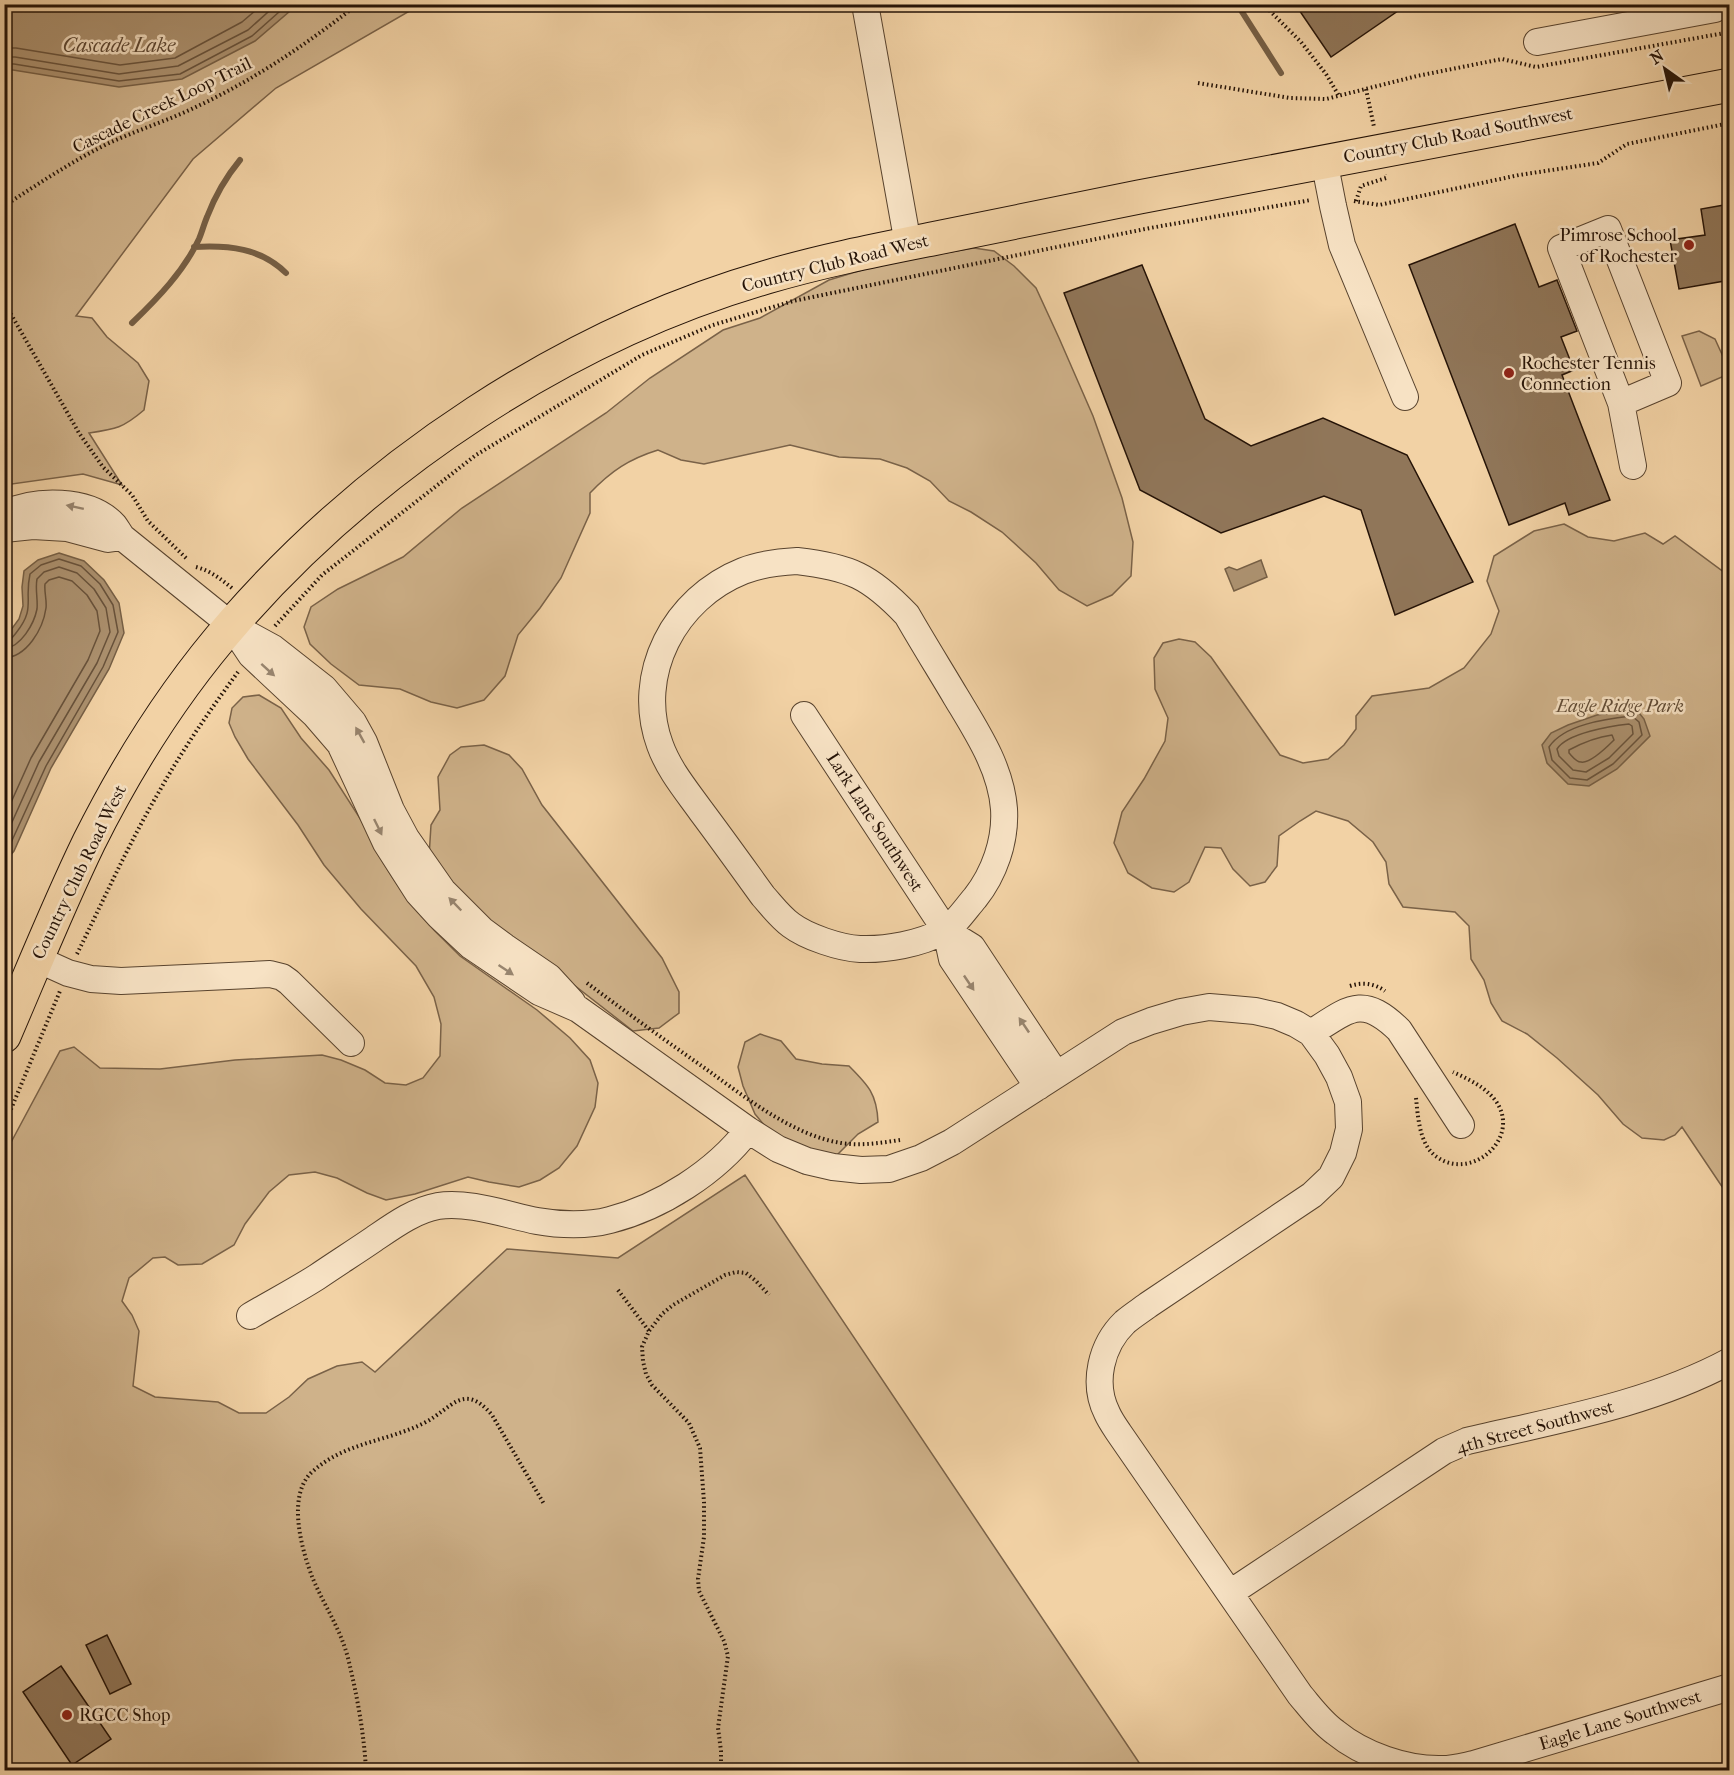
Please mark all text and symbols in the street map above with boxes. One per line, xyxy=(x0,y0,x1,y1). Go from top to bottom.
water label: Cascade Lake xyxy=(63,34,176,57)
north arrow xyxy=(1635,39,1695,99)
text: N xyxy=(1647,45,1668,68)
street label: Cascade Creek Loop Trail xyxy=(69,53,255,158)
street label: Country Club Road Southwest xyxy=(1342,103,1575,168)
place label: Pimrose School of Rochester xyxy=(1559,225,1677,267)
street label: Country Club Road West xyxy=(740,230,931,297)
marker: Pimrose School of Rochester xyxy=(1682,238,1696,252)
place label: Rochester Tennis Connection xyxy=(1521,353,1656,395)
marker: Rochester Tennis Connection xyxy=(1502,366,1516,380)
one-way arrow xyxy=(65,502,84,511)
one-way arrow xyxy=(260,663,275,676)
park label: Eagle Ridge Park xyxy=(1555,696,1684,717)
one-way arrow xyxy=(355,726,365,743)
street label: Lark Lane Southwest xyxy=(822,749,928,896)
street label: Country Club Road West xyxy=(28,781,131,963)
one-way arrow xyxy=(373,818,383,836)
one-way arrow xyxy=(448,897,462,911)
one-way arrow xyxy=(498,964,514,976)
one-way arrow xyxy=(963,975,974,992)
one-way arrow xyxy=(1018,1018,1030,1034)
street label: 4th Street Southwest xyxy=(1454,1396,1617,1459)
street label: Eagle Lane Southwest xyxy=(1537,1686,1704,1755)
place label: RGCC Shop xyxy=(79,1705,171,1726)
marker: RGCC Shop xyxy=(60,1708,74,1722)

